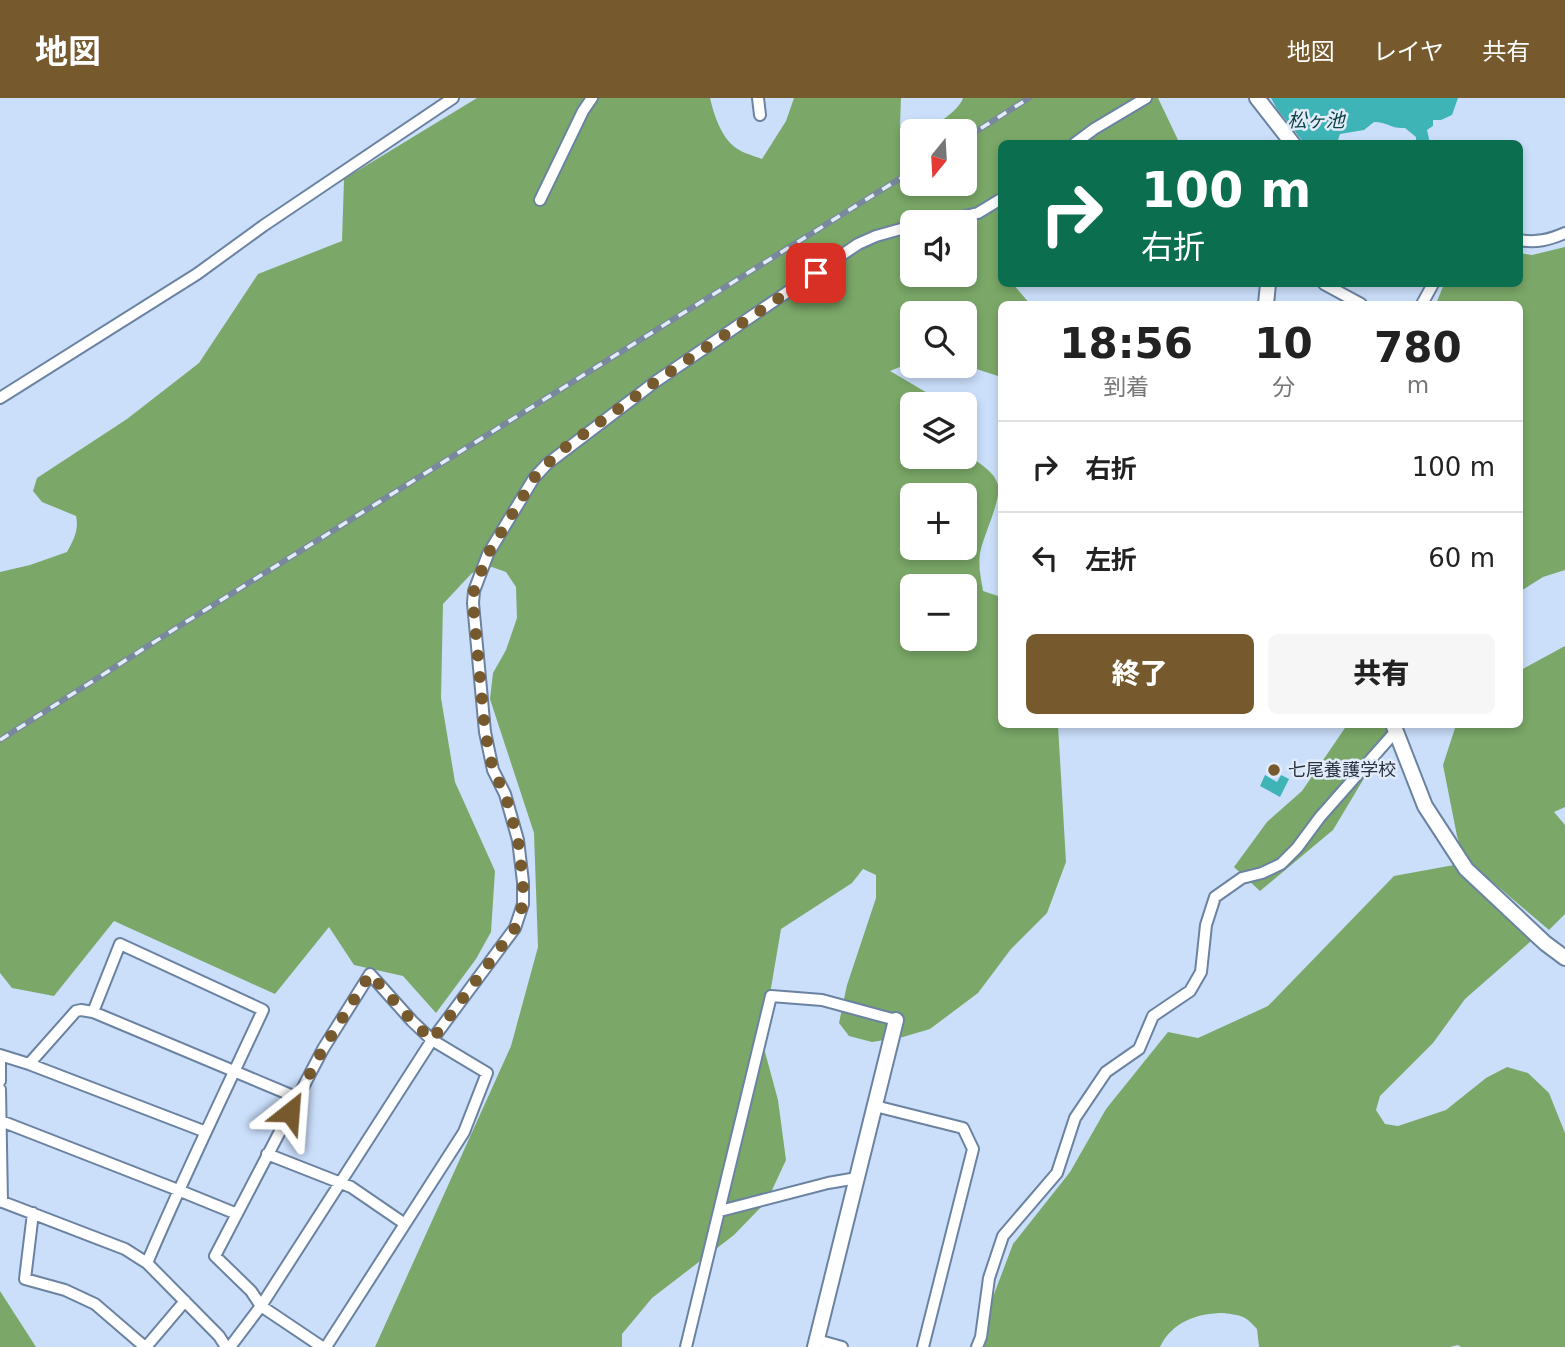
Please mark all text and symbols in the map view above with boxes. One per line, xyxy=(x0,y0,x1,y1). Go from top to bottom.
text: 地図 xyxy=(35,32,101,71)
text: 地図 xyxy=(1287,38,1335,66)
text: レイヤ xyxy=(1373,38,1444,66)
text: 共有 xyxy=(1482,38,1530,66)
water label: 松ヶ池 xyxy=(1287,109,1346,131)
north arrow xyxy=(900,119,976,196)
map controls xyxy=(900,119,977,651)
text: 100 m xyxy=(1141,162,1311,219)
icon: right xyxy=(1026,168,1117,259)
button: sound xyxy=(900,210,977,287)
text: 右折 xyxy=(1141,228,1205,266)
pin xyxy=(786,243,846,303)
icon: arrive xyxy=(797,254,835,292)
button: search xyxy=(900,301,977,378)
text: 18:56 xyxy=(1059,319,1193,368)
text: 10 xyxy=(1254,319,1313,368)
text: 780 xyxy=(1374,323,1462,372)
text: m xyxy=(1407,372,1429,398)
text: 到着 xyxy=(1103,374,1149,400)
text: 分 xyxy=(1272,374,1295,400)
button: layers xyxy=(900,392,977,469)
icon: right xyxy=(1026,448,1064,486)
text: 100 m xyxy=(1412,452,1495,482)
text: 右折 xyxy=(1085,454,1137,484)
button: + xyxy=(900,483,977,560)
icon: left xyxy=(1026,539,1064,577)
text: 60 m xyxy=(1428,543,1495,573)
text: 左折 xyxy=(1085,545,1137,575)
button: − xyxy=(900,574,977,651)
button: 終了 xyxy=(1026,634,1254,714)
button: 共有 xyxy=(1268,634,1495,714)
place label: 七尾養護学校 xyxy=(1288,759,1396,780)
marker: 七尾養護学校 xyxy=(1266,762,1282,778)
position arrow xyxy=(253,1075,327,1149)

